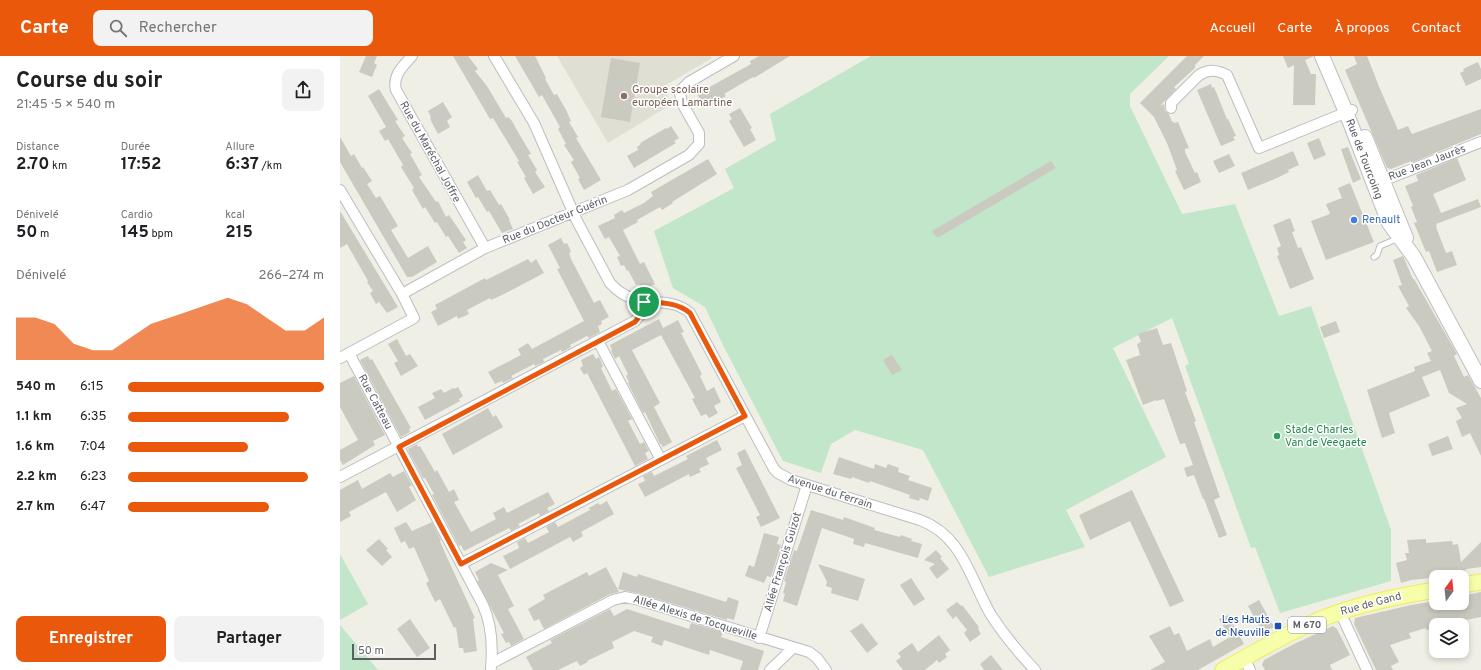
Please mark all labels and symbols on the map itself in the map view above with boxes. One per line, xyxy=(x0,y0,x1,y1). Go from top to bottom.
place label: Groupe scolaire européen Lamartine xyxy=(632,83,732,110)
marker: Groupe scolaire européen Lamartine xyxy=(619,91,629,101)
street label: Rue du Maréchal Joffre xyxy=(396,99,464,205)
street label: Rue de Tourcoing xyxy=(1342,117,1386,201)
street label: Rue Jean Jaurès xyxy=(1386,142,1468,184)
street label: Rue du Docteur Guérin xyxy=(501,193,609,247)
place label: Renault xyxy=(1362,213,1400,227)
marker: Renault xyxy=(1349,215,1359,225)
pin xyxy=(627,285,661,319)
street label: Rue Catteau xyxy=(355,372,395,432)
place label: Stade Charles Van de Veegaete xyxy=(1285,423,1367,450)
marker: Stade Charles Van de Veegaete xyxy=(1272,431,1282,441)
street label: Avenue du Ferrain xyxy=(786,472,874,512)
street label: Allée François Guizot xyxy=(761,510,805,614)
north arrow xyxy=(1429,570,1469,610)
street label: Rue de Gand xyxy=(1339,589,1403,619)
street label: Allée Alexis de Tocqueville xyxy=(631,592,759,644)
place label: Les Hauts de Neuville xyxy=(1215,613,1270,640)
road number: M 670 xyxy=(1288,617,1326,633)
marker: Les Hauts de Neuville xyxy=(1273,621,1283,631)
scale bar xyxy=(352,642,436,661)

